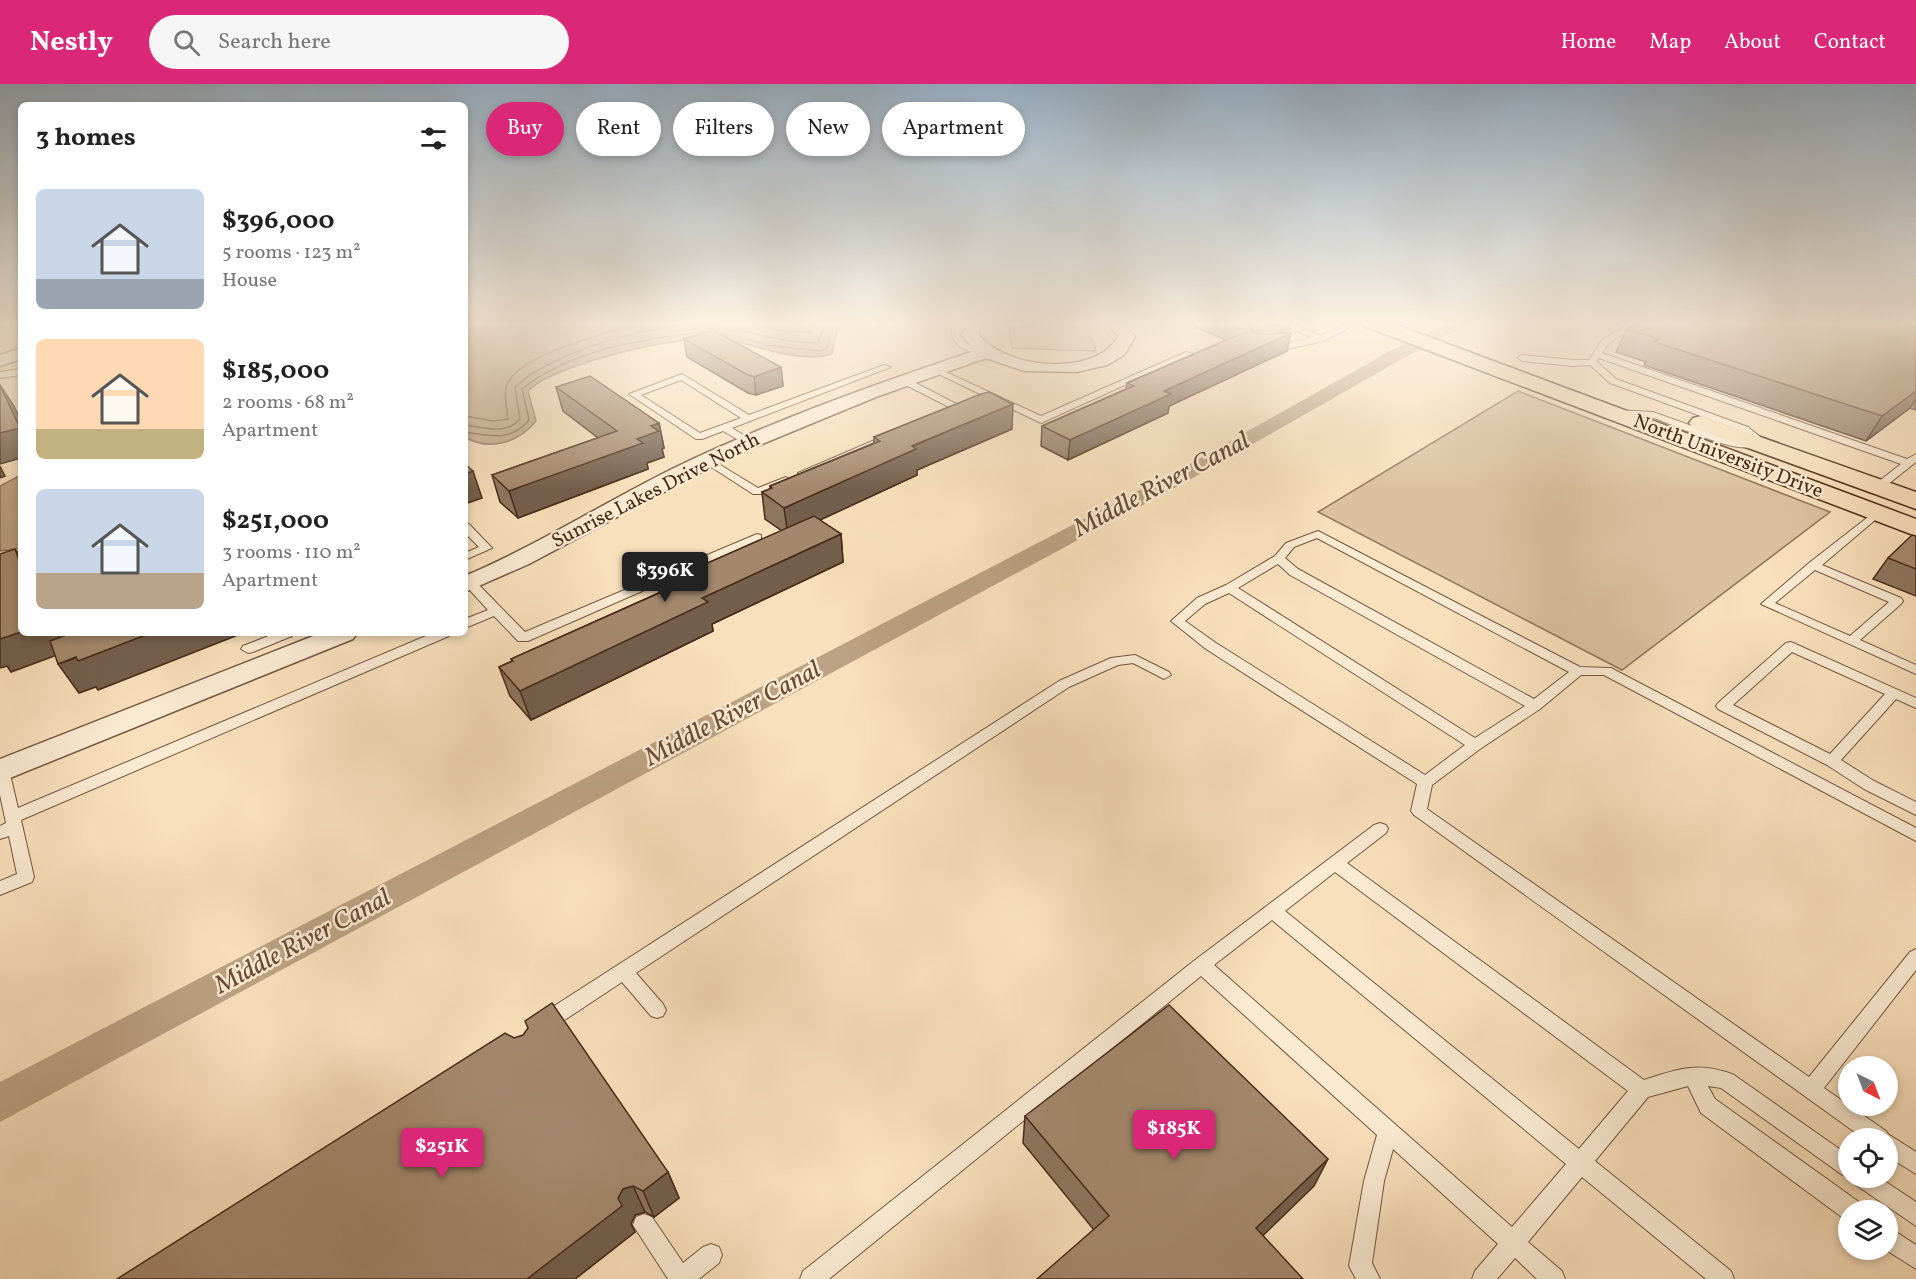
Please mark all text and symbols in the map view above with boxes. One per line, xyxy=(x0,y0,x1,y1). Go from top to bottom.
search box xyxy=(149,15,569,69)
text: Nestly xyxy=(30,23,113,62)
icon: search xyxy=(170,26,203,59)
text: Search here xyxy=(218,27,331,58)
text: Home xyxy=(1561,28,1616,57)
text: Map xyxy=(1649,28,1691,57)
text: About xyxy=(1724,28,1781,57)
text: Contact xyxy=(1814,28,1886,57)
chip: Buy xyxy=(486,102,564,156)
chip: Rent xyxy=(576,102,661,156)
chip: Filters xyxy=(673,102,774,156)
chip: New xyxy=(786,102,870,156)
chip: Apartment xyxy=(882,102,1025,156)
text: 3 homes xyxy=(36,120,136,156)
icon: filters xyxy=(417,122,450,155)
text: $396,000 xyxy=(222,203,335,239)
icon: home xyxy=(84,213,156,285)
text: 5 rooms · 123 m² xyxy=(222,239,361,267)
text: House xyxy=(222,267,277,295)
text: $185,000 xyxy=(222,353,329,389)
icon: home xyxy=(84,363,156,435)
text: 2 rooms · 68 m² xyxy=(222,389,354,417)
street label: North University Drive xyxy=(1629,408,1827,506)
text: Apartment xyxy=(222,417,318,445)
water label: Middle River Canal xyxy=(1067,423,1257,547)
street label: Sunrise Lakes Drive North xyxy=(547,426,765,556)
text: $251,000 xyxy=(222,503,329,539)
icon: home xyxy=(84,513,156,585)
text: 3 rooms · 110 m² xyxy=(222,539,361,567)
pin: $396K xyxy=(623,552,707,603)
text: $396K xyxy=(636,557,694,585)
text: Apartment xyxy=(222,567,318,595)
water label: Middle River Canal xyxy=(638,652,828,776)
water label: Middle River Canal xyxy=(208,880,398,1004)
north arrow xyxy=(1838,1056,1898,1116)
map controls xyxy=(1838,1056,1898,1260)
pin: $185K xyxy=(1132,1110,1216,1161)
text: $185K xyxy=(1147,1115,1201,1143)
pin: $251K xyxy=(400,1128,484,1179)
button: locate xyxy=(1838,1128,1898,1188)
text: $251K xyxy=(415,1133,469,1161)
button: layers xyxy=(1838,1200,1898,1260)

